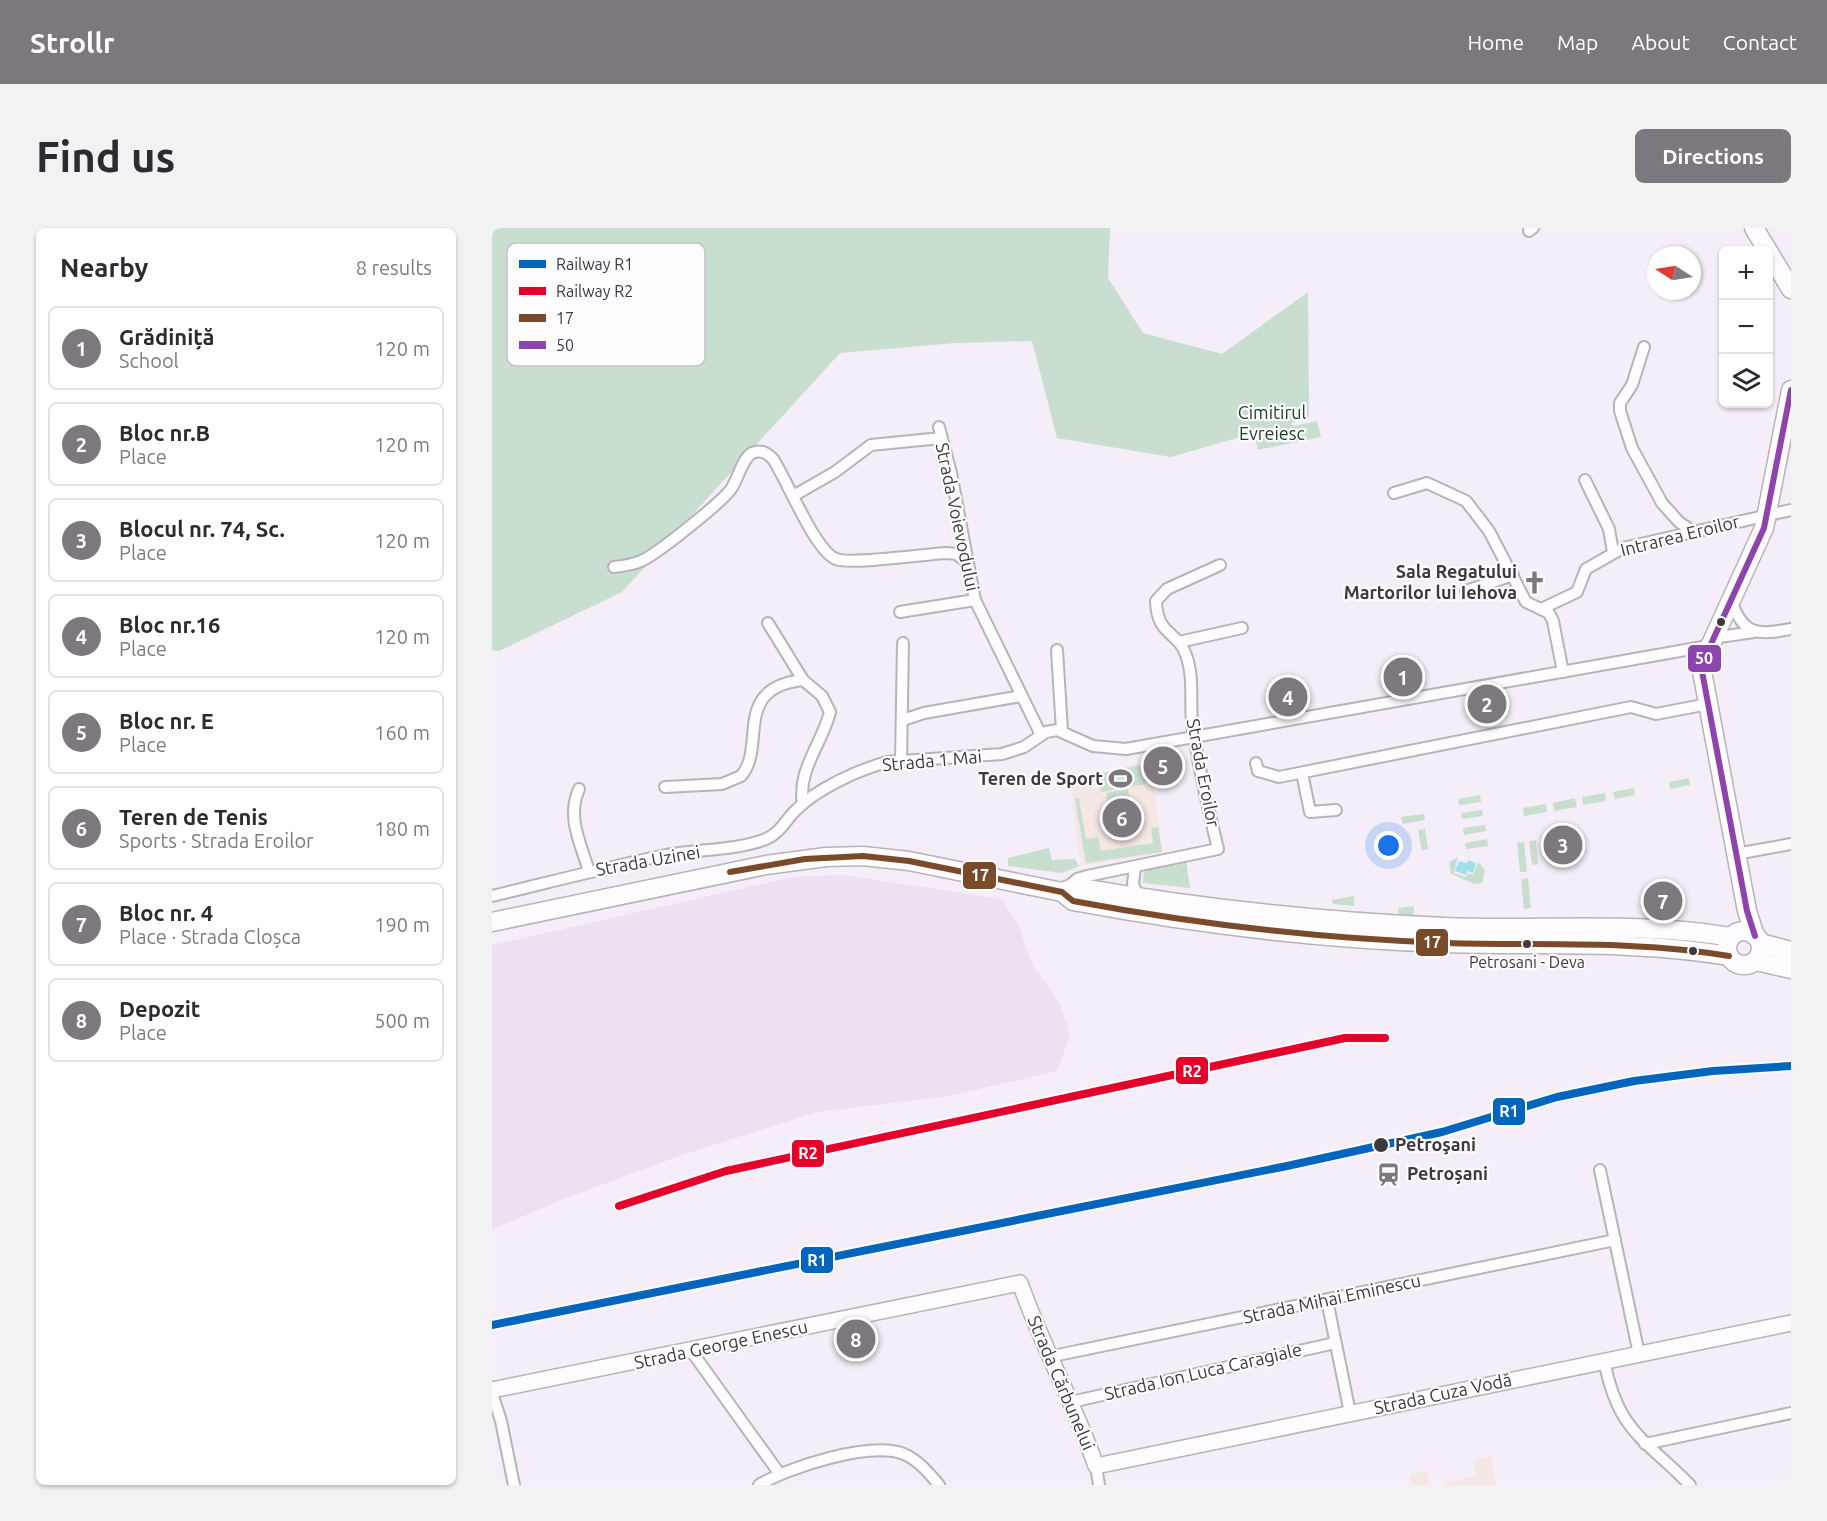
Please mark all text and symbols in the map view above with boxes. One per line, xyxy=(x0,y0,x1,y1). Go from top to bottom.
text: Strollr xyxy=(30,27,115,58)
text: Home xyxy=(1467,30,1524,54)
text: Map xyxy=(1557,30,1598,54)
text: About xyxy=(1631,30,1690,54)
text: Contact xyxy=(1723,30,1797,54)
button: Directions xyxy=(1635,129,1791,183)
text: Find us xyxy=(36,133,175,180)
legend xyxy=(507,243,705,366)
north arrow xyxy=(1647,246,1701,300)
map controls xyxy=(1719,246,1773,408)
button: + xyxy=(1719,246,1773,300)
text: Nearby xyxy=(60,253,148,282)
text: Railway R1 xyxy=(556,255,633,273)
text: 8 results xyxy=(356,256,432,279)
text: Railway R2 xyxy=(556,282,633,300)
button: − xyxy=(1719,300,1773,354)
text: 17 xyxy=(556,309,574,327)
text: Grădiniță xyxy=(119,324,214,349)
text: 50 xyxy=(556,336,574,354)
text: 1 xyxy=(76,337,87,360)
text: 120 m xyxy=(374,337,430,360)
text: School xyxy=(119,349,179,372)
button: layers xyxy=(1719,354,1773,408)
park label: Cimitirul Evreiesc xyxy=(1238,402,1307,443)
text: Bloc nr.B xyxy=(119,420,210,445)
text: 2 xyxy=(76,433,87,456)
text: 120 m xyxy=(374,433,430,456)
street label: Strada Voievodului xyxy=(932,441,984,593)
text: Place xyxy=(119,445,167,468)
street label: Intrarea Eroilor xyxy=(1618,511,1742,559)
text: Blocul nr. 74, Sc. xyxy=(119,516,285,541)
text: 3 xyxy=(76,529,87,552)
text: 120 m xyxy=(374,529,430,552)
text: Place xyxy=(119,541,167,564)
place label: Sala Regatului Martorilor lui Iehova xyxy=(1344,561,1517,602)
church icon: Sala Regatului Martorilor lui Iehova xyxy=(1522,569,1548,595)
text: Bloc nr.16 xyxy=(119,612,220,637)
unlabelled marker xyxy=(1715,616,1727,628)
text: 4 xyxy=(76,625,87,648)
text: 120 m xyxy=(374,625,430,648)
text: Place xyxy=(119,637,167,660)
line badge: 50 xyxy=(1687,644,1722,673)
text: 50 xyxy=(1695,649,1713,667)
pin: 1 xyxy=(1384,654,1422,700)
pin: 4 xyxy=(1268,674,1308,720)
pin: 2 xyxy=(1468,682,1506,726)
text: Bloc nr. E xyxy=(119,708,214,733)
street label: Strada Eroilor xyxy=(1184,717,1224,829)
text: 5 xyxy=(76,721,87,744)
text: 160 m xyxy=(374,721,430,744)
text: Place xyxy=(119,733,167,756)
pin: 5 xyxy=(1144,744,1182,788)
street label: Strada 1 Mai xyxy=(881,746,983,774)
sports icon: Teren de Sport xyxy=(1108,766,1134,792)
place label: Teren de Sport xyxy=(978,768,1103,788)
pin: 6 xyxy=(1102,796,1142,840)
text: Teren de Tenis xyxy=(119,804,268,829)
text: 6 xyxy=(76,817,87,840)
text: 180 m xyxy=(374,817,430,840)
pin: 3 xyxy=(1544,822,1582,868)
text: Sports · Strada Eroilor xyxy=(119,829,314,852)
your location xyxy=(1374,831,1403,860)
street label: Strada Uzinei xyxy=(594,841,702,879)
line badge: 17 xyxy=(962,861,997,890)
text: 17 xyxy=(971,866,989,884)
pin: 7 xyxy=(1644,878,1682,924)
text: Bloc nr. 4 xyxy=(119,900,213,925)
text: 7 xyxy=(76,913,87,936)
text: 190 m xyxy=(374,913,430,936)
text: Place · Strada Cloșca xyxy=(119,925,301,948)
line badge: 17 xyxy=(1415,928,1449,957)
text: 17 xyxy=(1423,933,1441,951)
marker: Petrosani - Deva xyxy=(1521,938,1533,950)
unlabelled marker xyxy=(1687,945,1699,957)
place label: Petrosani - Deva xyxy=(1469,953,1585,971)
text: Depozit xyxy=(119,996,200,1021)
text: 8 xyxy=(76,1009,87,1032)
text: 500 m xyxy=(374,1009,430,1032)
text: Place xyxy=(119,1021,167,1044)
line badge: R2 xyxy=(1175,1056,1209,1085)
text: R2 xyxy=(1182,1062,1202,1080)
line badge: R1 xyxy=(1492,1097,1526,1126)
text: R1 xyxy=(1499,1102,1519,1120)
place label: Petroşani xyxy=(1395,1134,1476,1155)
marker: Petroşani xyxy=(1372,1136,1390,1154)
line badge: R2 xyxy=(791,1139,825,1168)
text: R2 xyxy=(798,1144,818,1162)
station icon: Petroșani xyxy=(1376,1161,1402,1187)
place label: Petroșani xyxy=(1407,1163,1488,1184)
line badge: R1 xyxy=(800,1246,834,1274)
text: R1 xyxy=(807,1251,827,1269)
street label: Strada Mihai Eminescu xyxy=(1241,1269,1422,1327)
street label: Strada Cărbunelui xyxy=(1025,1312,1099,1453)
street label: Strada George Enescu xyxy=(632,1316,809,1372)
pin: 8 xyxy=(836,1316,876,1362)
street label: Strada Ion Luca Caragiale xyxy=(1102,1339,1303,1404)
street label: Strada Cuza Vodă xyxy=(1372,1369,1514,1417)

